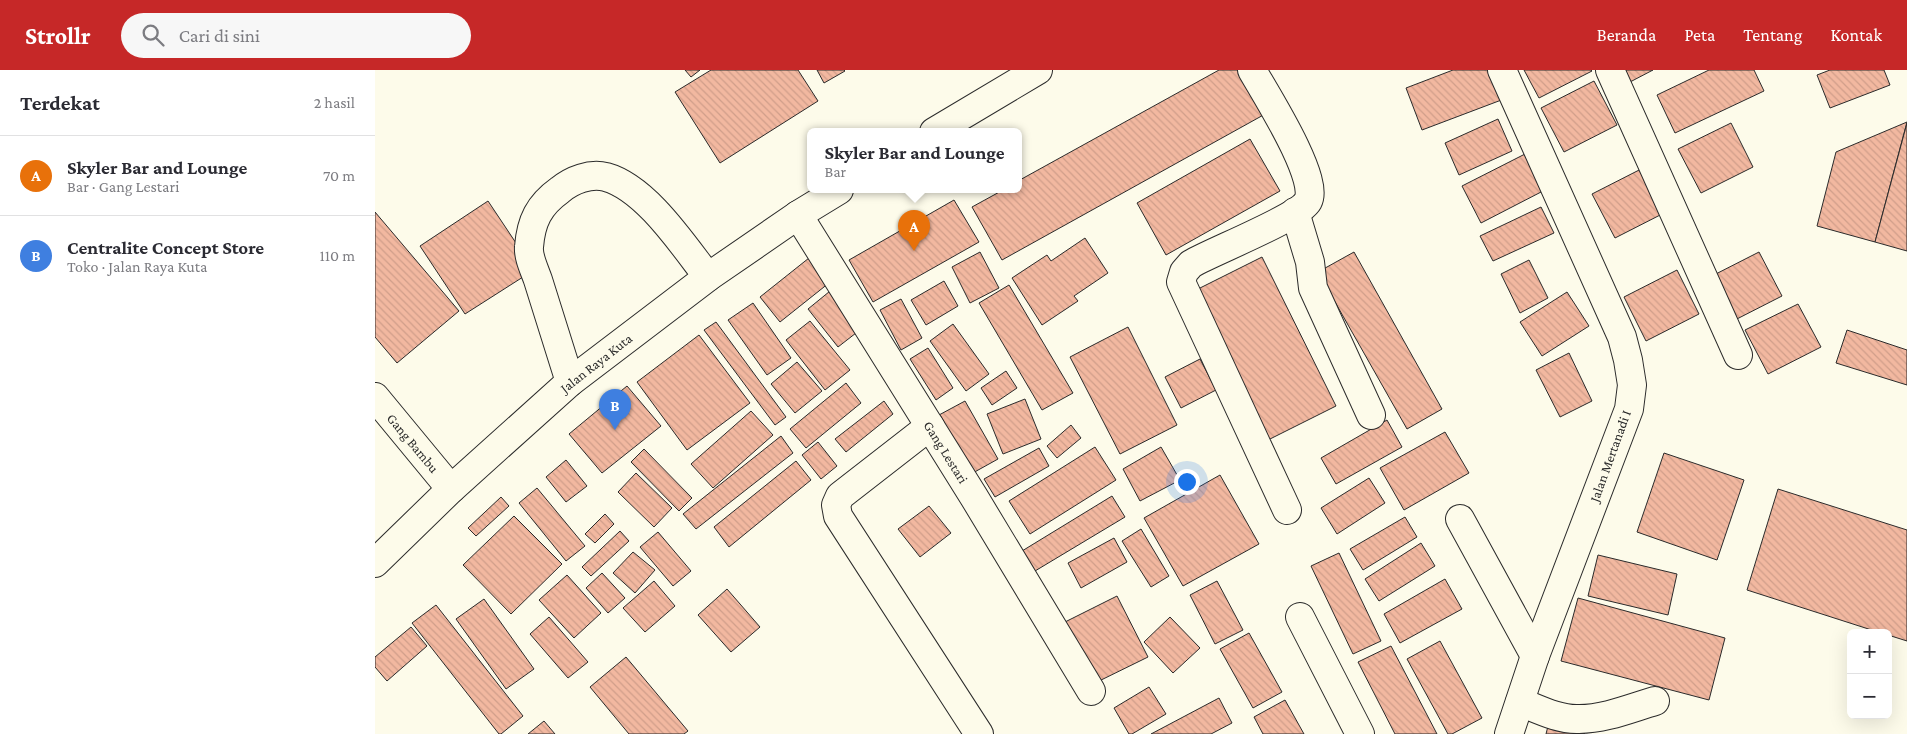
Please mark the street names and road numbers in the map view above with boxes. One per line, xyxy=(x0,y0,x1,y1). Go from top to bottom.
street label: Jalan Raya Kuta xyxy=(555,330,636,397)
street label: Jalan Mertanadi I xyxy=(1585,408,1634,506)
street label: Gang Bambu xyxy=(384,410,443,476)
street label: Gang Lestari xyxy=(921,418,972,486)

